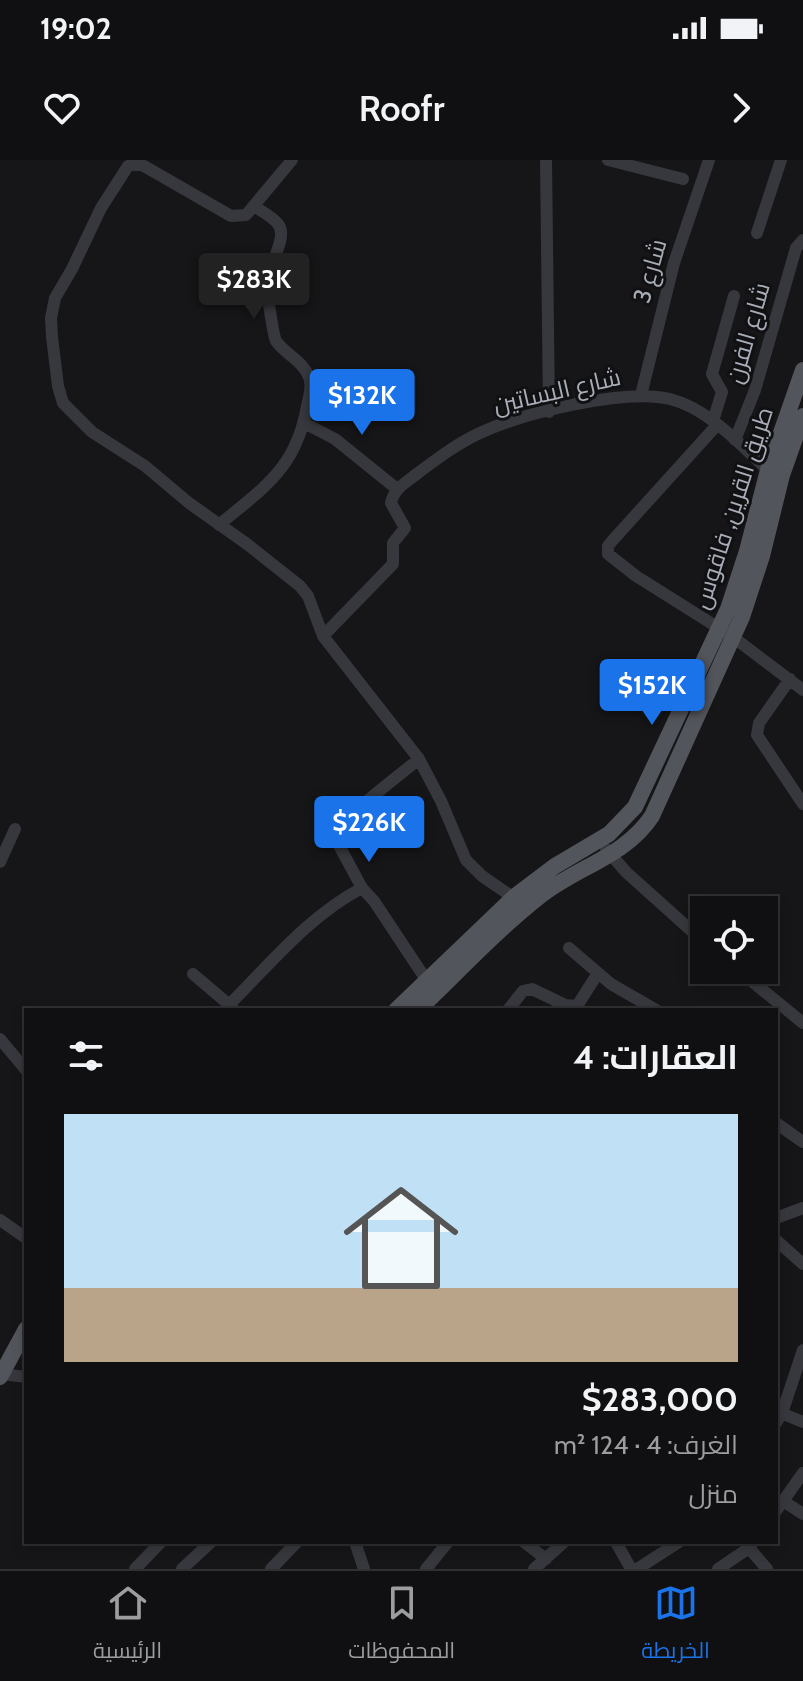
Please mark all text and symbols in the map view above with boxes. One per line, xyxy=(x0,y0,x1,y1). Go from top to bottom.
text: 19:02 xyxy=(40,10,112,47)
icon: heart xyxy=(40,86,84,130)
text: Roofr xyxy=(359,86,444,130)
icon: forward xyxy=(719,86,763,130)
street label: شارع 3 xyxy=(627,236,674,307)
pin: $283K xyxy=(198,253,310,321)
text: $283K xyxy=(217,263,291,295)
street label: شارع الفرن xyxy=(719,279,778,387)
street label: شارع البساتين xyxy=(490,362,624,421)
pin: $132K xyxy=(306,369,418,437)
text: $132K xyxy=(328,379,396,411)
street label: طريق القرين, فاقوس xyxy=(686,403,780,613)
pin: $152K xyxy=(596,659,708,727)
text: $152K xyxy=(618,669,686,701)
pin: $226K xyxy=(313,796,425,864)
text: $226K xyxy=(332,806,406,838)
map controls xyxy=(690,896,778,984)
button: locate xyxy=(690,896,778,984)
icon: filters xyxy=(64,1034,108,1078)
text: العقارات: 4 xyxy=(573,1036,738,1078)
icon: home xyxy=(329,1166,473,1310)
text: $283,000 xyxy=(582,1378,738,1420)
text: الغرف: 4 · 124 m² xyxy=(554,1429,738,1461)
text: منزل xyxy=(689,1478,738,1510)
tab: الرئيسية xyxy=(93,1581,162,1671)
tab: المحفوظات xyxy=(348,1581,455,1671)
tab: الخريطة xyxy=(641,1581,710,1671)

